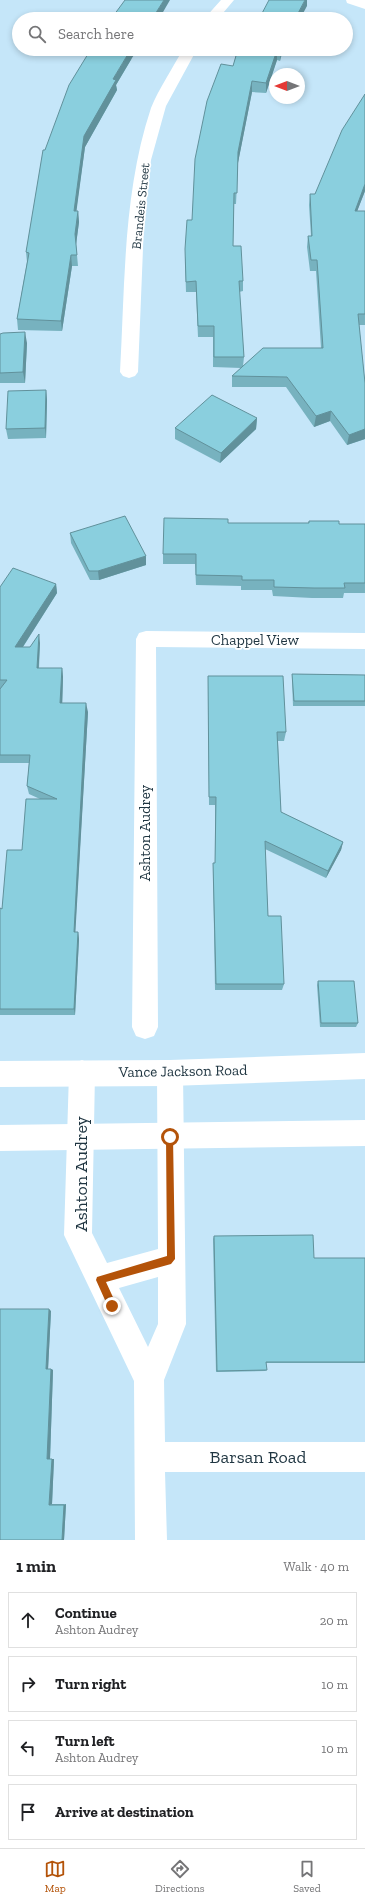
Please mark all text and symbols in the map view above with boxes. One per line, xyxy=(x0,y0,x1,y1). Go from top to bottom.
search box xyxy=(12,12,353,56)
icon: search xyxy=(26,23,48,45)
text: Search here xyxy=(58,25,134,43)
north arrow xyxy=(269,68,305,104)
street label: Brandeis Street xyxy=(129,162,153,250)
street label: Chappel View xyxy=(211,631,299,649)
street label: Ashton Audrey xyxy=(136,784,154,881)
street label: Vance Jackson Road xyxy=(118,1061,248,1081)
street label: Ashton Audrey xyxy=(70,1115,92,1232)
route start xyxy=(161,1128,179,1146)
route end xyxy=(103,1297,121,1315)
street label: Barsan Road xyxy=(210,1446,307,1468)
text: 1 min xyxy=(16,1556,56,1576)
text: Walk · 40 m xyxy=(284,1559,349,1574)
text: Continue xyxy=(55,1604,117,1622)
icon: ahead xyxy=(17,1609,39,1631)
text: 20 m xyxy=(320,1613,348,1628)
text: Ashton Audrey xyxy=(55,1622,139,1637)
icon: right xyxy=(17,1673,39,1695)
text: Turn right xyxy=(55,1675,126,1693)
text: 10 m xyxy=(321,1677,348,1692)
text: Turn left xyxy=(55,1732,115,1750)
icon: left xyxy=(17,1737,39,1759)
text: 10 m xyxy=(321,1741,348,1756)
text: Ashton Audrey xyxy=(55,1750,139,1765)
icon: arrive xyxy=(17,1801,39,1823)
text: Arrive at destination xyxy=(55,1803,194,1821)
tab: Map xyxy=(44,1858,66,1895)
tab: Directions xyxy=(155,1858,205,1895)
tab: Saved xyxy=(293,1858,321,1895)

